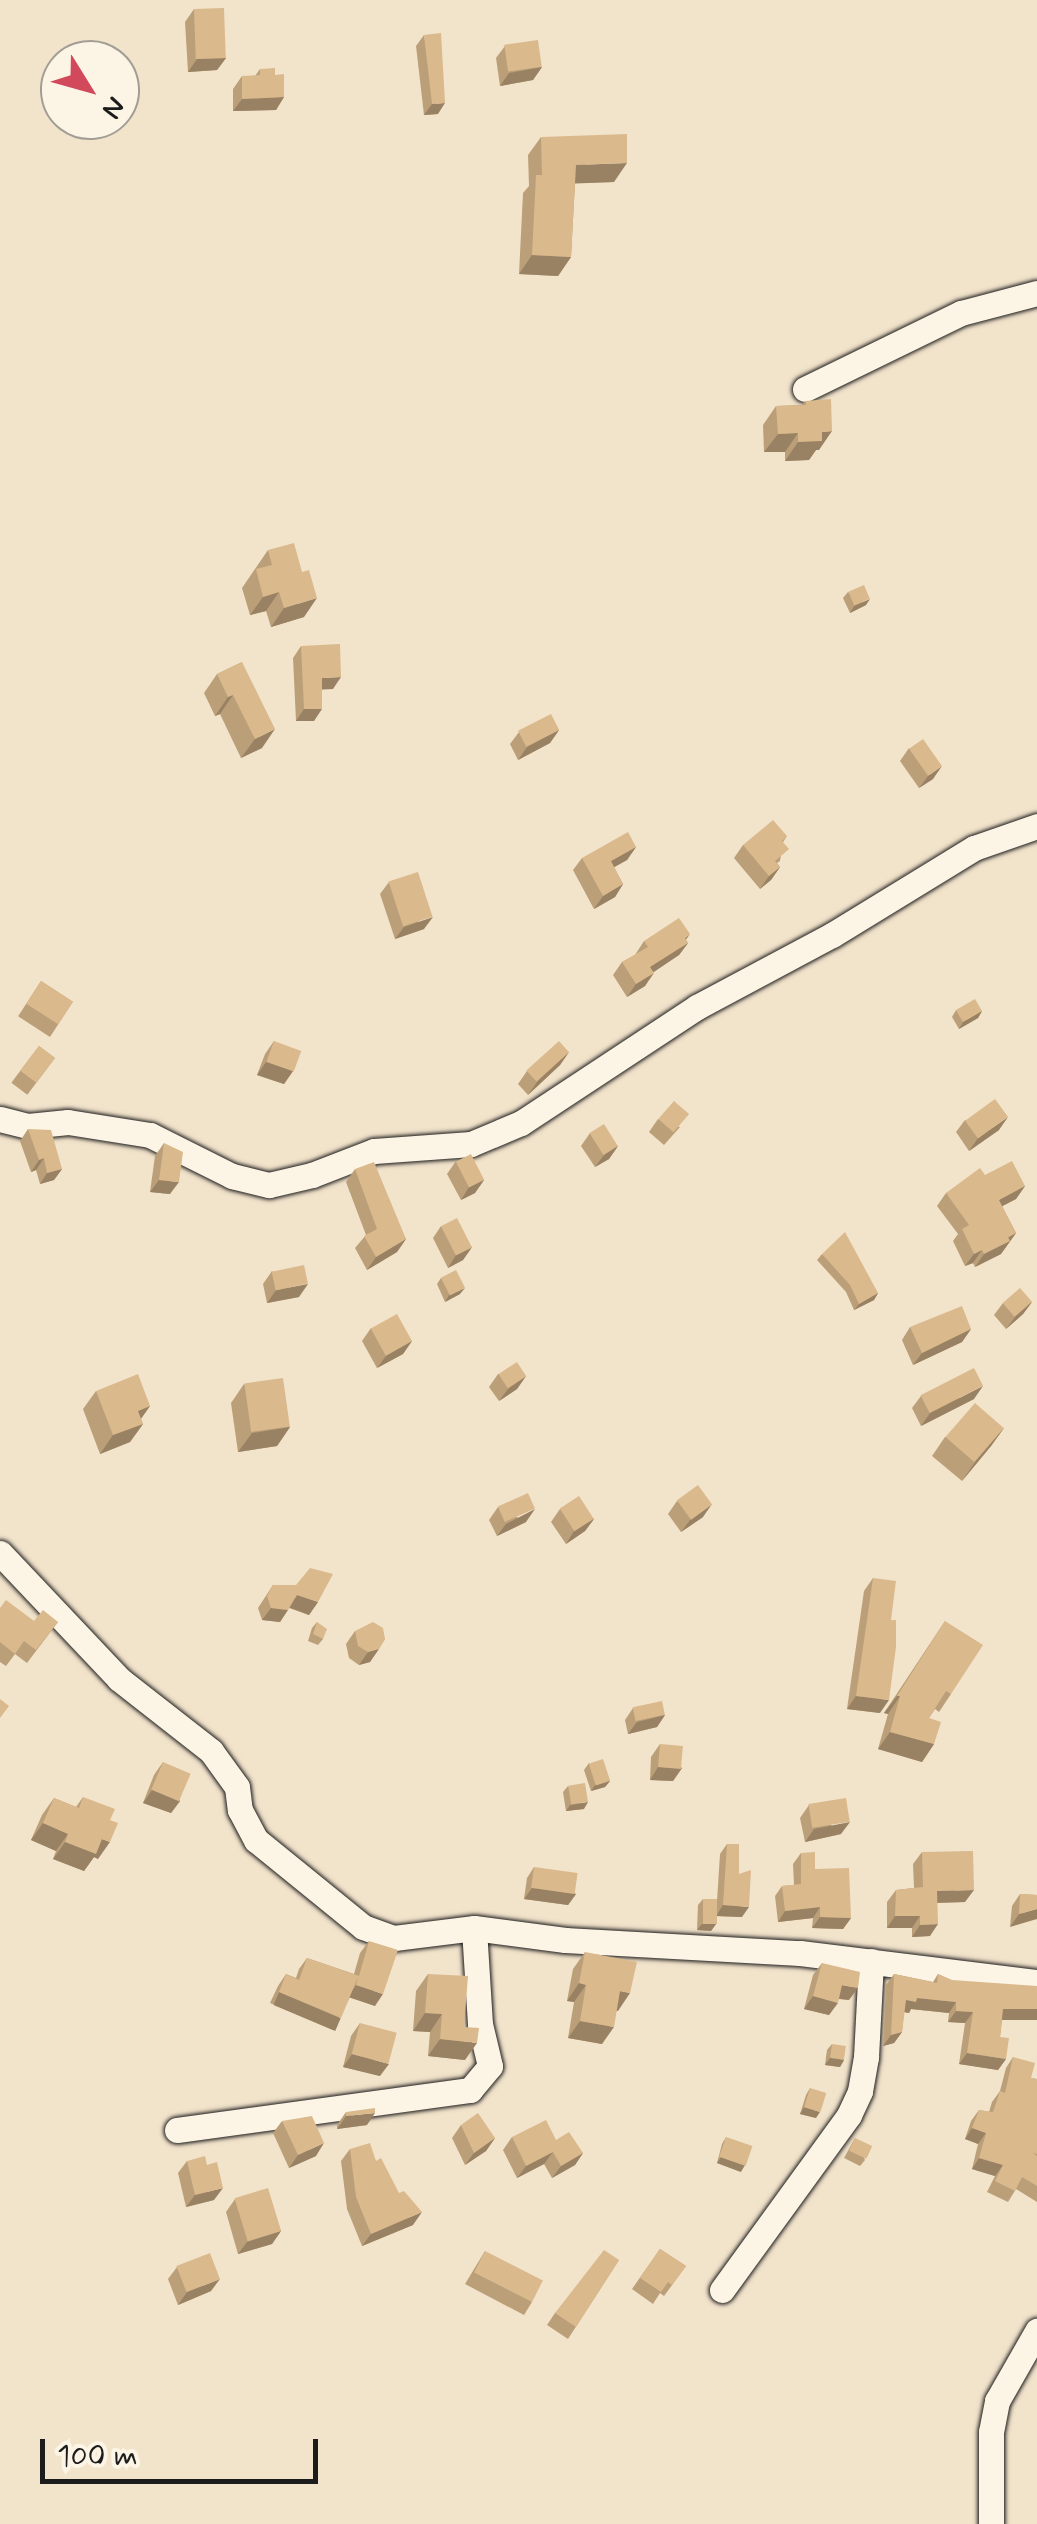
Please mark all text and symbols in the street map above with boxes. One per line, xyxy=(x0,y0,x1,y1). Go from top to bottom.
north arrow xyxy=(40,40,140,140)
text: N xyxy=(92,89,133,126)
scale bar xyxy=(45,2419,322,2481)
text: 100 m xyxy=(57,2437,138,2476)

